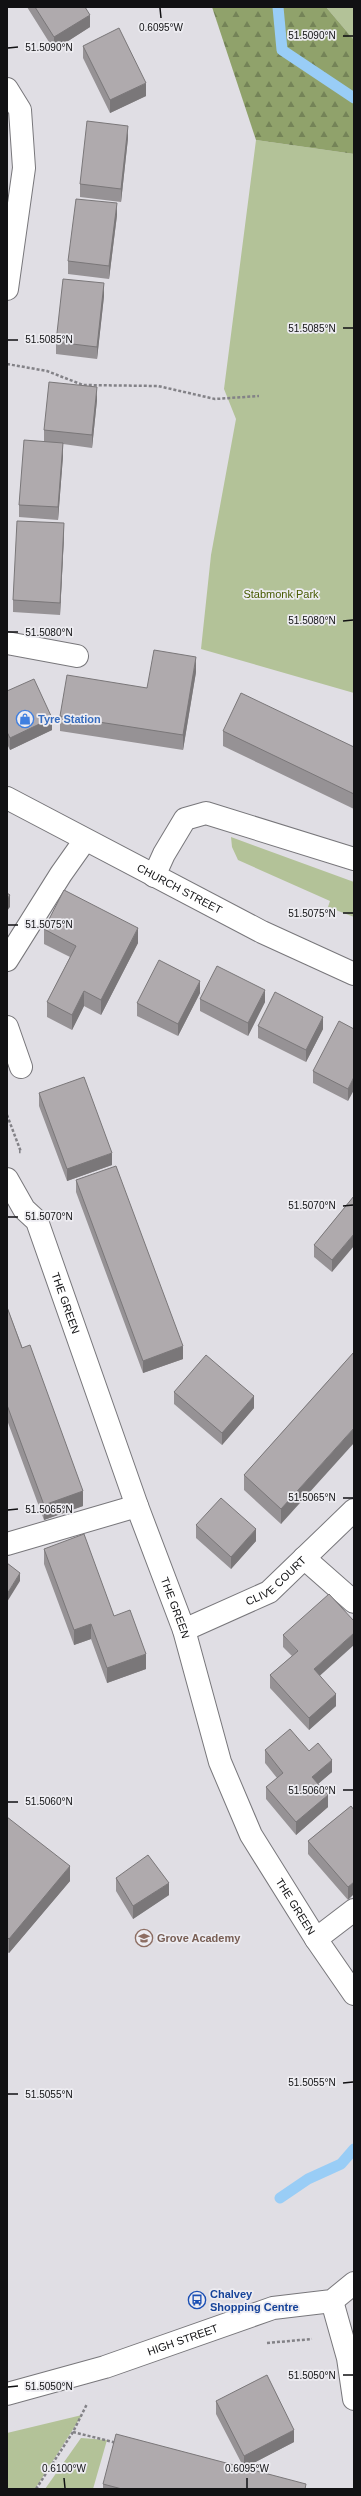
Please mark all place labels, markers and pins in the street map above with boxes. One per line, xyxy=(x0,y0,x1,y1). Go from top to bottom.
shop icon: Tyre Station xyxy=(15,709,35,729)
place label: Tyre Station xyxy=(38,713,101,725)
school or university icon: Grove Academy xyxy=(134,1928,154,1948)
place label: Grove Academy xyxy=(157,1932,241,1944)
place label: Chalvey Shopping Centre xyxy=(210,2288,299,2313)
bus stop icon: Chalvey Shopping Centre xyxy=(187,2290,207,2310)

